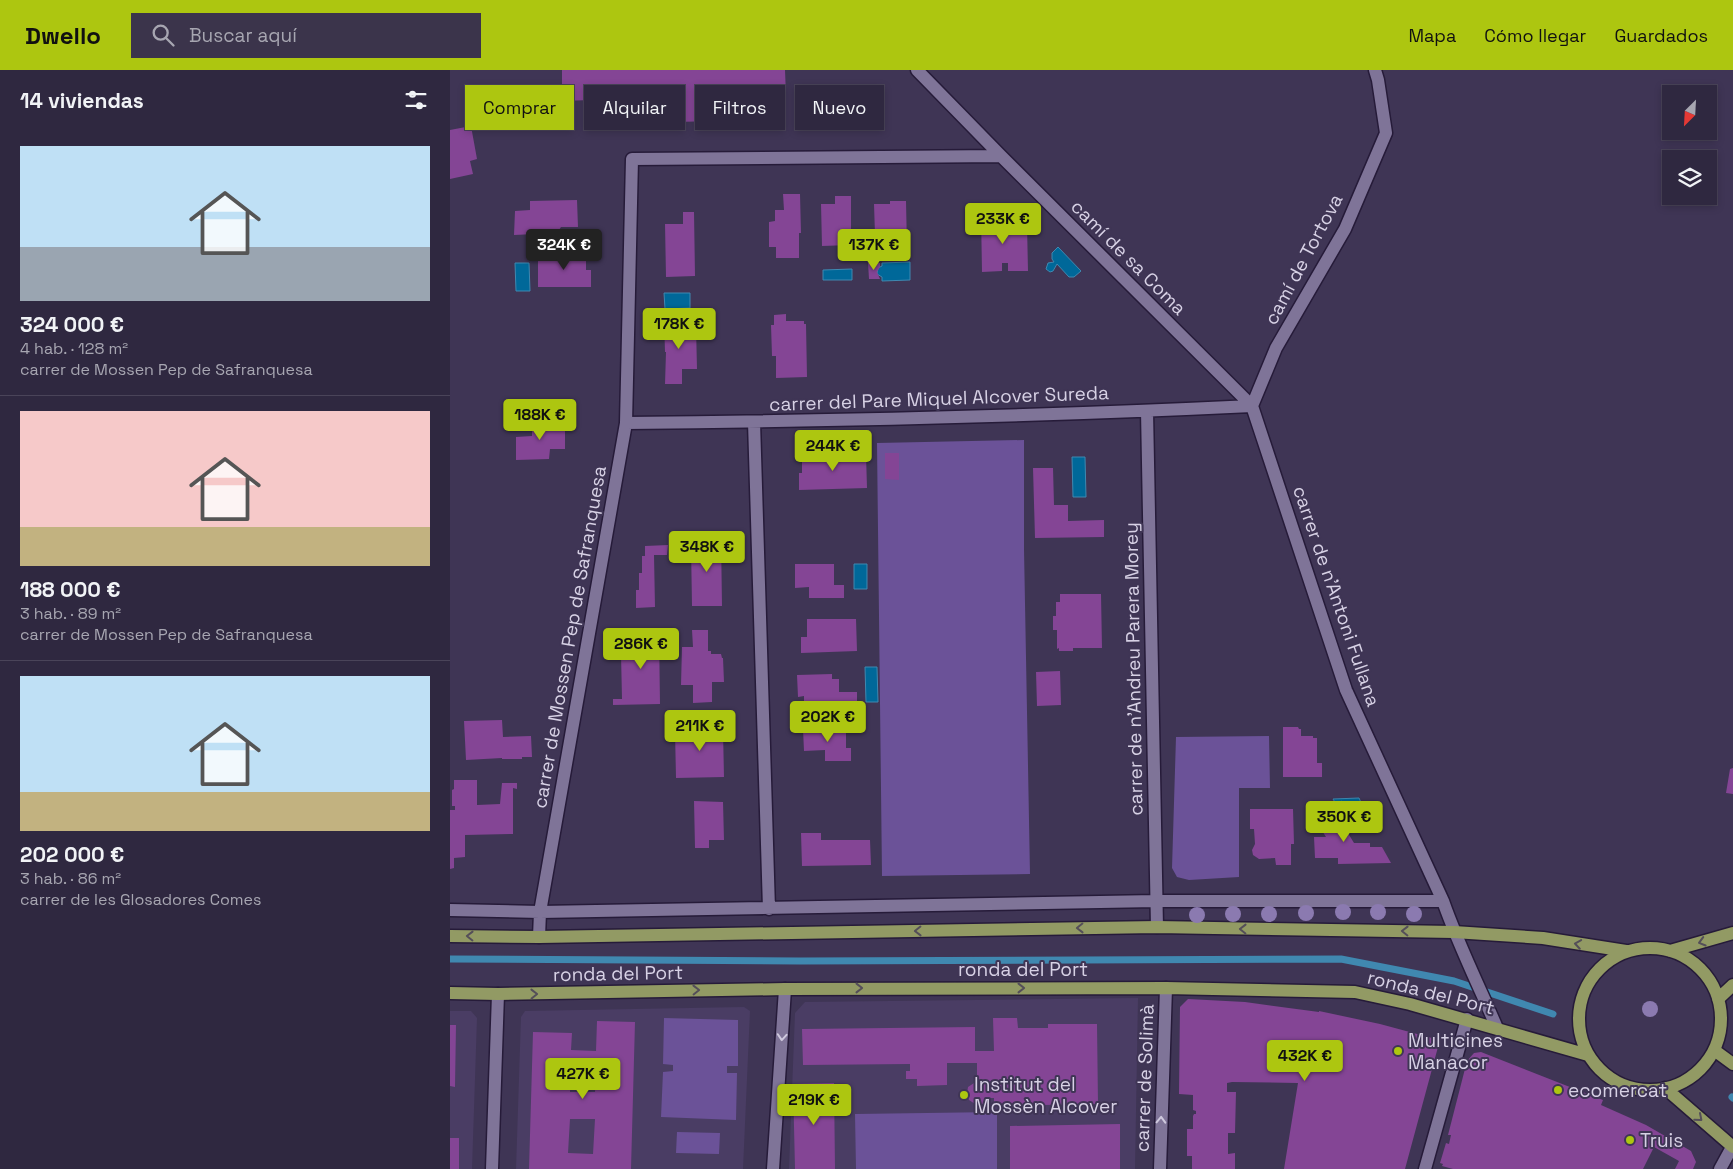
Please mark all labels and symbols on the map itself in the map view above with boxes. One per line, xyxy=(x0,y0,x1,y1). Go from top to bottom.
north arrow xyxy=(1662,85,1718,140)
street label: camí de Tortova xyxy=(1258,189,1349,329)
street label: camí de sa Coma xyxy=(1066,194,1192,321)
pin: 233K € xyxy=(962,202,1044,245)
pin: 324K € xyxy=(523,228,605,271)
pin: 137K € xyxy=(833,228,915,271)
pin: 178K € xyxy=(638,308,720,350)
street label: carrer del Pare Miquel Alcover Sureda xyxy=(769,380,1109,417)
pin: 188K € xyxy=(499,398,581,441)
pin: 244K € xyxy=(792,430,874,472)
street label: carrer de Mossen Pep de Safranquesa xyxy=(527,464,612,810)
street label: carrer de n'Antoni Fullana xyxy=(1287,483,1386,710)
street label: carrer de n'Andreu Parera Morey xyxy=(1118,522,1149,816)
pin: 348K € xyxy=(666,530,748,573)
pin: 286K € xyxy=(600,628,682,670)
pin: 202K € xyxy=(787,700,869,743)
pin: 211K € xyxy=(659,710,741,752)
pin: 350K € xyxy=(1303,800,1385,843)
one-way arrow xyxy=(1076,923,1084,933)
one-way arrow xyxy=(1238,923,1246,934)
one-way arrow xyxy=(914,926,922,936)
one-way arrow xyxy=(1401,926,1409,937)
one-way arrow xyxy=(466,931,474,941)
one-way arrow xyxy=(1697,936,1706,947)
one-way arrow xyxy=(1574,939,1582,949)
street label: ronda del Port xyxy=(958,957,1088,982)
street label: ronda del Port xyxy=(553,960,683,987)
street label: ronda del Port xyxy=(1365,965,1497,1020)
one-way arrow xyxy=(855,983,863,993)
one-way arrow xyxy=(1018,983,1025,993)
one-way arrow xyxy=(692,985,700,996)
one-way arrow xyxy=(530,989,538,999)
street label: carrer de Solimà xyxy=(1129,1004,1160,1152)
place label: Multicines Manacor xyxy=(1408,1028,1503,1075)
one-way arrow xyxy=(776,1034,787,1042)
pin: 432K € xyxy=(1264,1040,1346,1082)
marker: Multicines Manacor xyxy=(1392,1045,1404,1057)
pin: 427K € xyxy=(542,1058,624,1100)
place label: Institut del Mossèn Alcover xyxy=(974,1072,1117,1119)
place label: ecomercat xyxy=(1568,1078,1667,1103)
pin: 219K € xyxy=(773,1084,855,1126)
marker: ecomercat xyxy=(1552,1084,1564,1096)
marker: Institut del Mossèn Alcover xyxy=(958,1089,970,1101)
one-way arrow xyxy=(1693,1112,1702,1121)
one-way arrow xyxy=(1156,1116,1167,1124)
place label: Truis xyxy=(1640,1128,1683,1153)
marker: Truis xyxy=(1624,1134,1636,1146)

